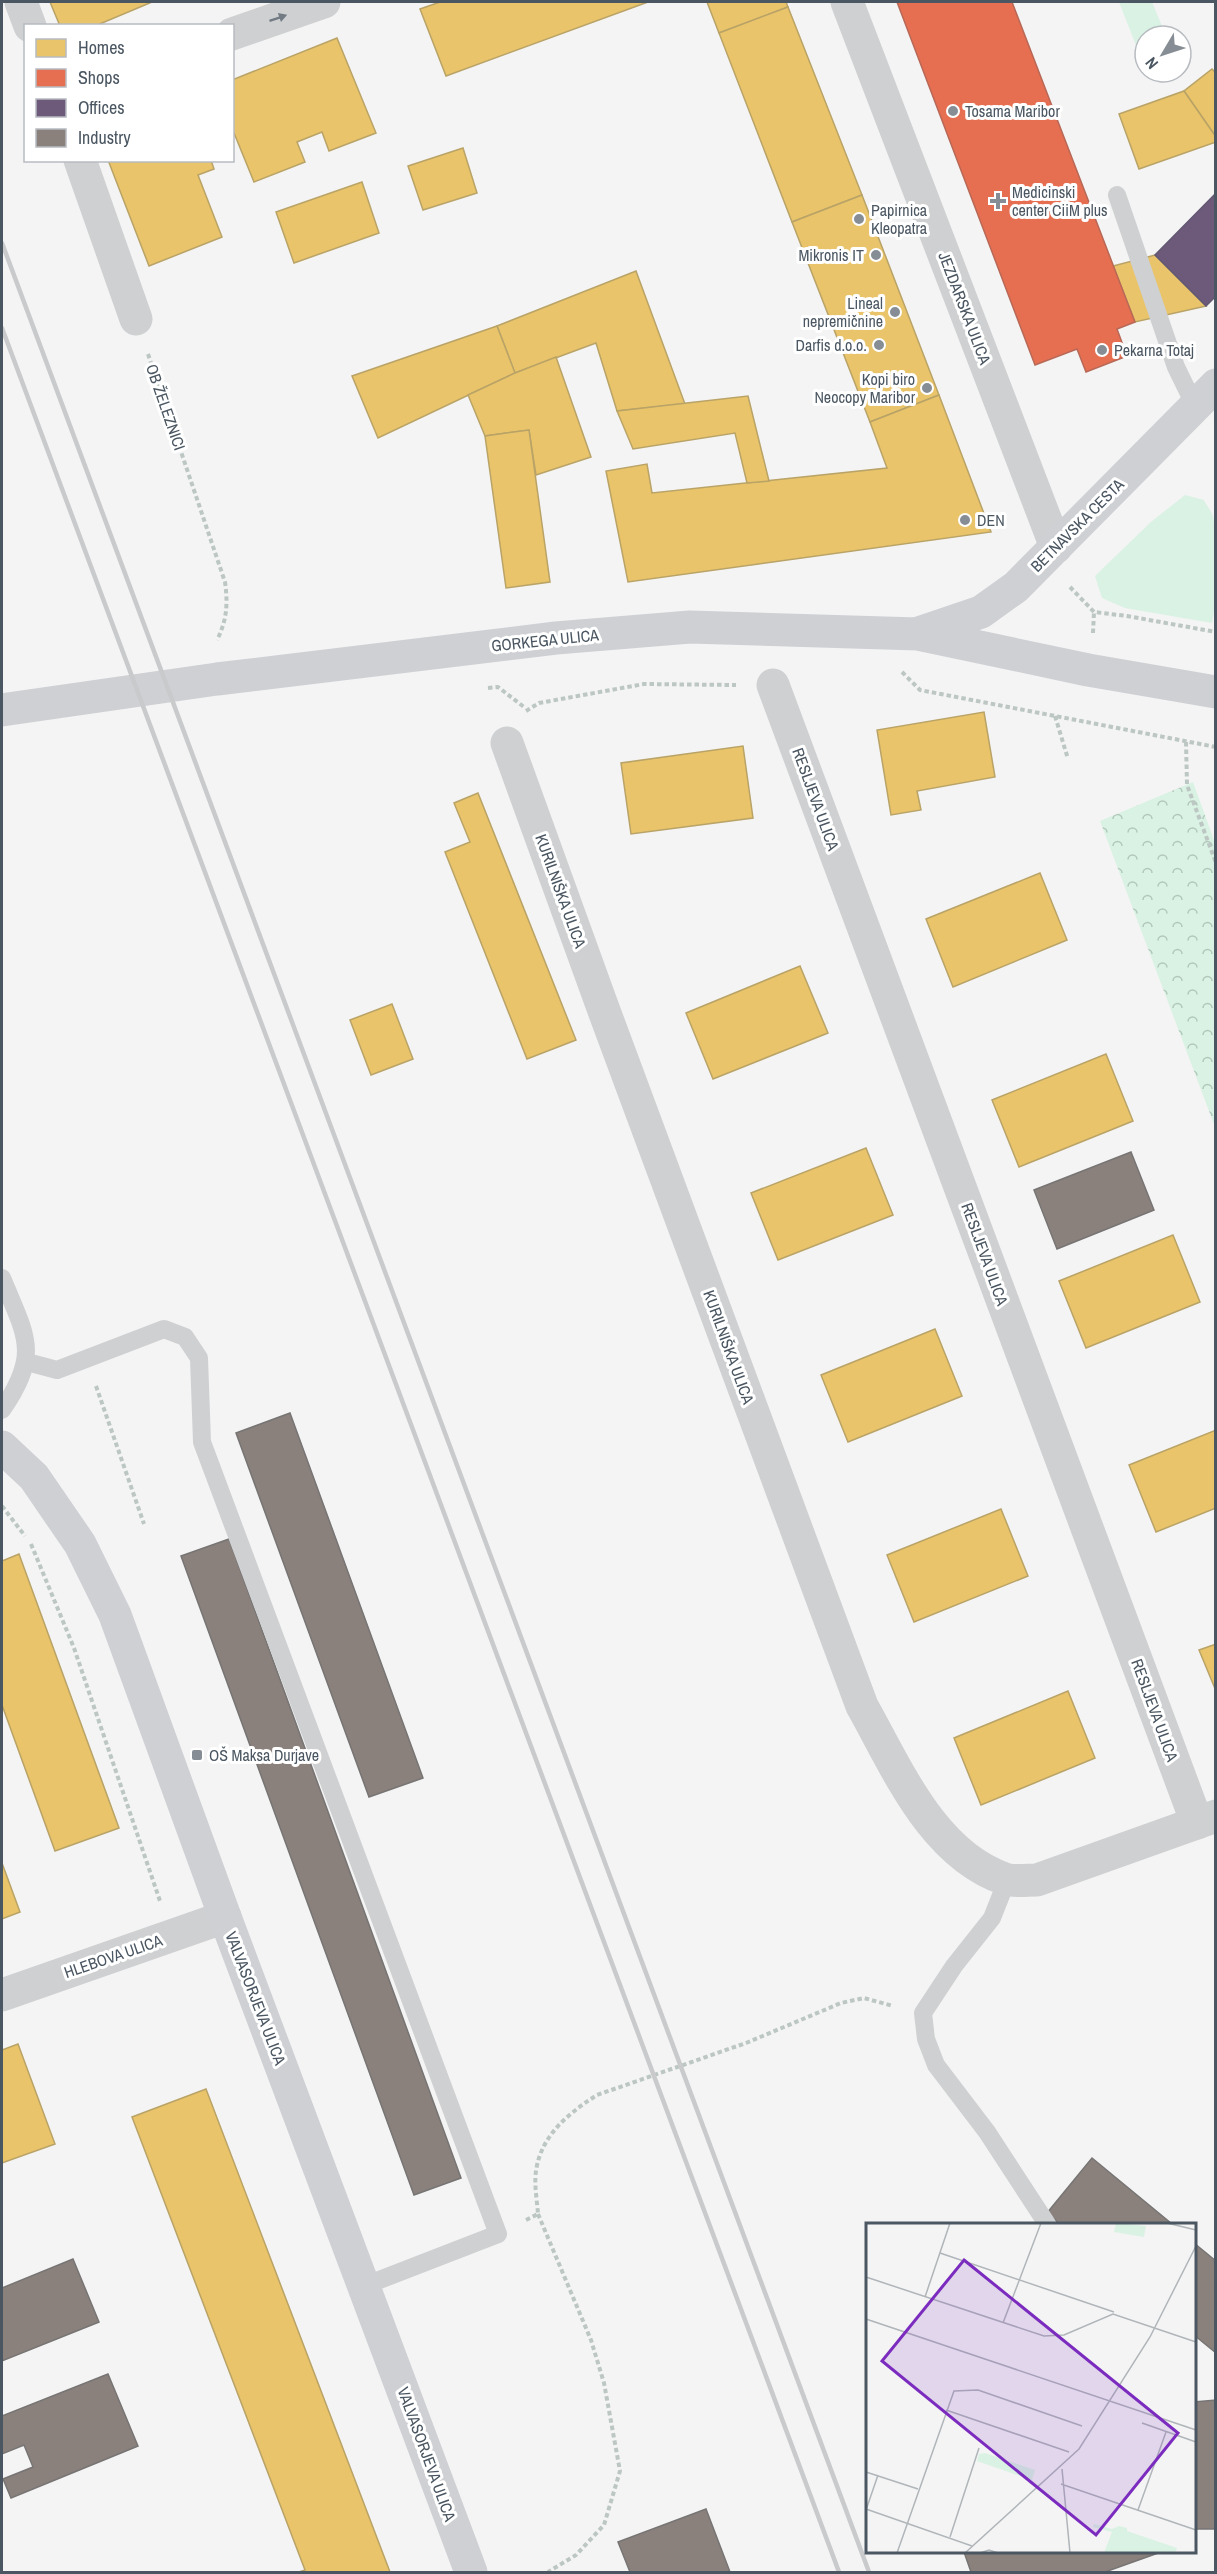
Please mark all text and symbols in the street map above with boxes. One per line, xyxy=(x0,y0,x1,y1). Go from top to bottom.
one-way arrow xyxy=(269,12,287,22)
legend xyxy=(24,24,234,162)
north arrow xyxy=(1133,24,1193,84)
text: Homes xyxy=(78,35,125,60)
text: N xyxy=(1140,53,1163,74)
text: Shops xyxy=(78,65,120,90)
text: Offices xyxy=(78,95,125,120)
place label: Tosama Maribor xyxy=(965,100,1060,122)
marker: Tosama Maribor xyxy=(946,104,960,118)
text: Industry xyxy=(78,125,131,150)
place label: Medicinski center CiiM plus xyxy=(1012,181,1108,221)
marker: Medicinski center CiiM plus xyxy=(989,192,1007,210)
place label: Papirnica Kleopatra xyxy=(871,199,928,239)
marker: Papirnica Kleopatra xyxy=(852,212,866,226)
place label: Mikronis IT xyxy=(798,244,864,266)
marker: Mikronis IT xyxy=(869,248,883,262)
street label: JEZDARSKA ULICA xyxy=(933,249,997,368)
place label: Lineal nepremičnine xyxy=(803,292,883,332)
marker: Lineal nepremičnine xyxy=(888,305,902,319)
place label: Darfis d.o.o. xyxy=(796,334,867,356)
marker: Darfis d.o.o. xyxy=(872,338,886,352)
place label: Pekarna Totaj xyxy=(1114,339,1194,361)
marker: Pekarna Totaj xyxy=(1095,343,1109,357)
street label: OB ŽELEZNICI xyxy=(141,361,191,453)
place label: Kopi biro Neocopy Maribor xyxy=(814,368,916,408)
marker: Kopi biro Neocopy Maribor xyxy=(920,381,934,395)
street label: BETNAVSKA CESTA xyxy=(1026,473,1129,576)
place label: DEN xyxy=(977,509,1005,531)
marker: DEN xyxy=(958,513,972,527)
street label: GORKEGA ULICA xyxy=(490,623,600,657)
street label: RESLJEVA ULICA xyxy=(787,745,845,854)
street label: KURILNIŠKA ULICA xyxy=(530,831,592,951)
street label: RESLJEVA ULICA xyxy=(956,1200,1014,1309)
street label: KURILNIŠKA ULICA xyxy=(698,1287,760,1407)
street label: RESLJEVA ULICA xyxy=(1126,1656,1184,1765)
place label: OŠ Maksa Durjave xyxy=(209,1744,319,1766)
marker: OŠ Maksa Durjave xyxy=(190,1748,204,1762)
street label: VALVASORJEVA ULICA xyxy=(220,1928,292,2068)
street label: HLEBOVA ULICA xyxy=(61,1929,165,1983)
inset map xyxy=(866,2223,1196,2553)
street label: VALVASORJEVA ULICA xyxy=(393,2384,462,2524)

